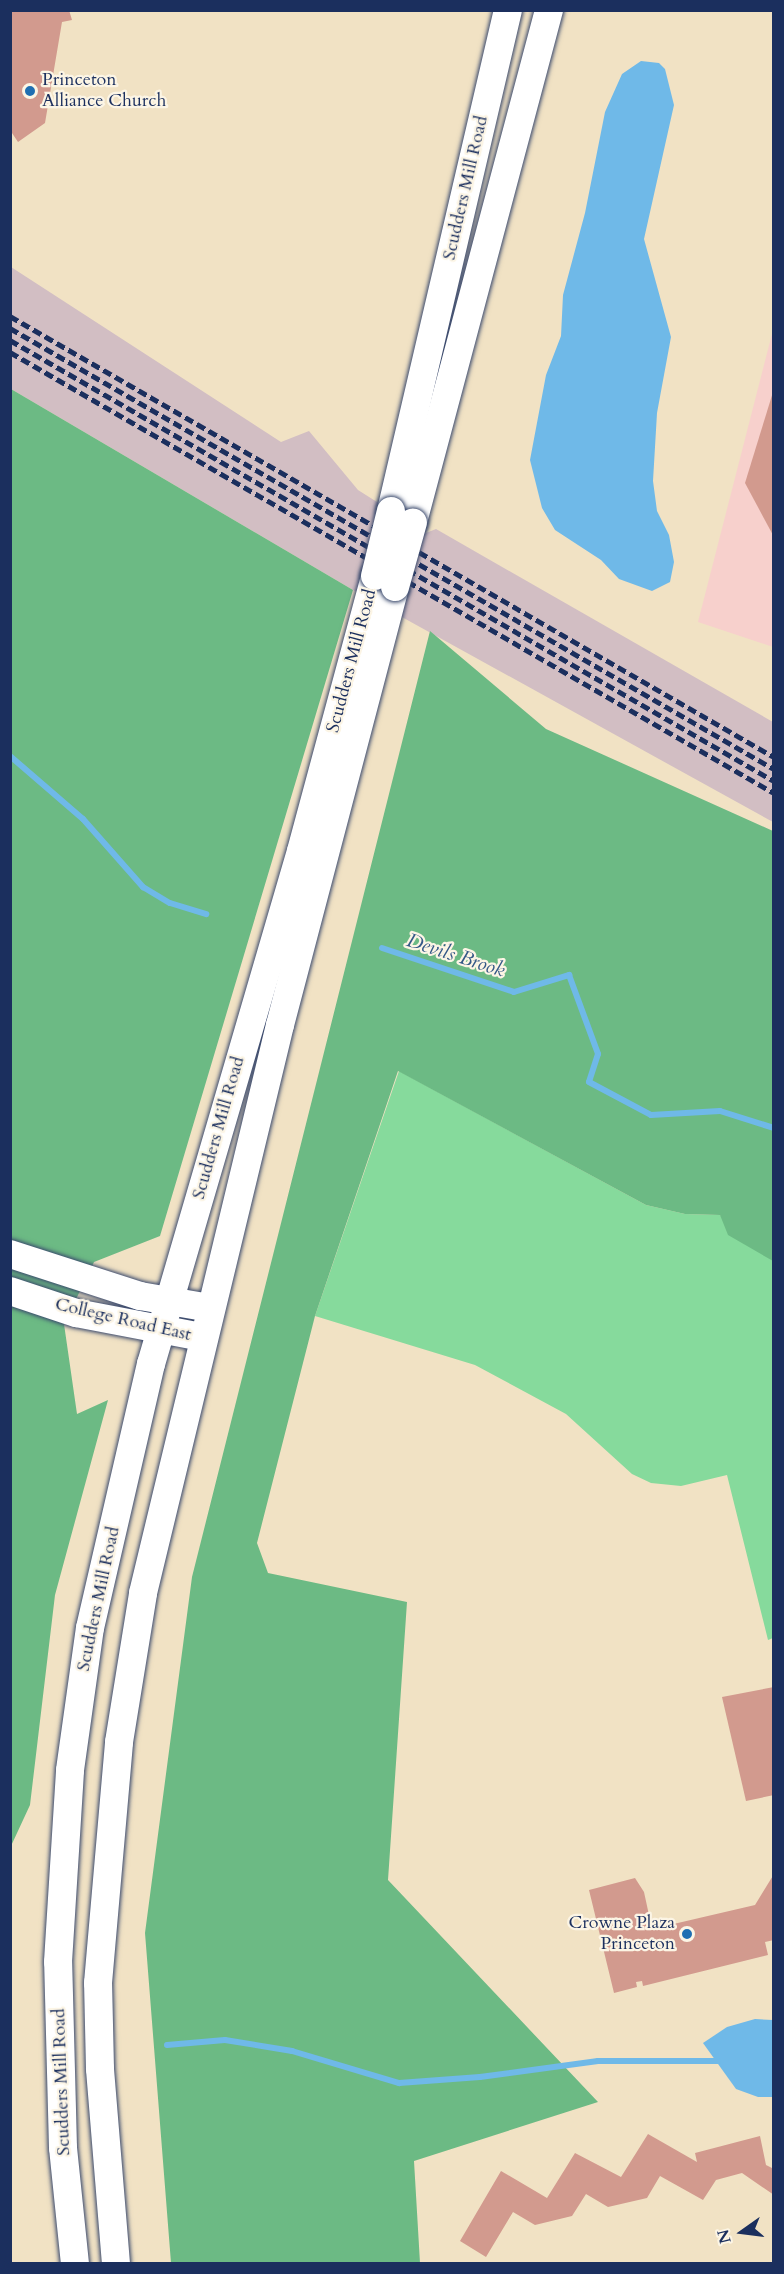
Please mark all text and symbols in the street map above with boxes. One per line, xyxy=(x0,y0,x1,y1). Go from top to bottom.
place label: Princeton Alliance Church xyxy=(42,70,166,112)
marker: Princeton Alliance Church xyxy=(23,84,37,98)
street label: Scudders Mill Road xyxy=(439,114,493,262)
street label: Scudders Mill Road xyxy=(322,587,382,735)
water label: Devils Brook xyxy=(404,928,508,982)
street label: Scudders Mill Road xyxy=(188,1054,250,1202)
street label: College Road East xyxy=(53,1294,193,1346)
street label: Scudders Mill Road xyxy=(73,1525,125,1673)
place label: Crowne Plaza Princeton xyxy=(568,1913,675,1956)
marker: Crowne Plaza Princeton xyxy=(680,1927,694,1941)
street label: Scudders Mill Road xyxy=(49,2008,75,2156)
north arrow xyxy=(712,2202,772,2262)
text: N xyxy=(712,2227,737,2246)

